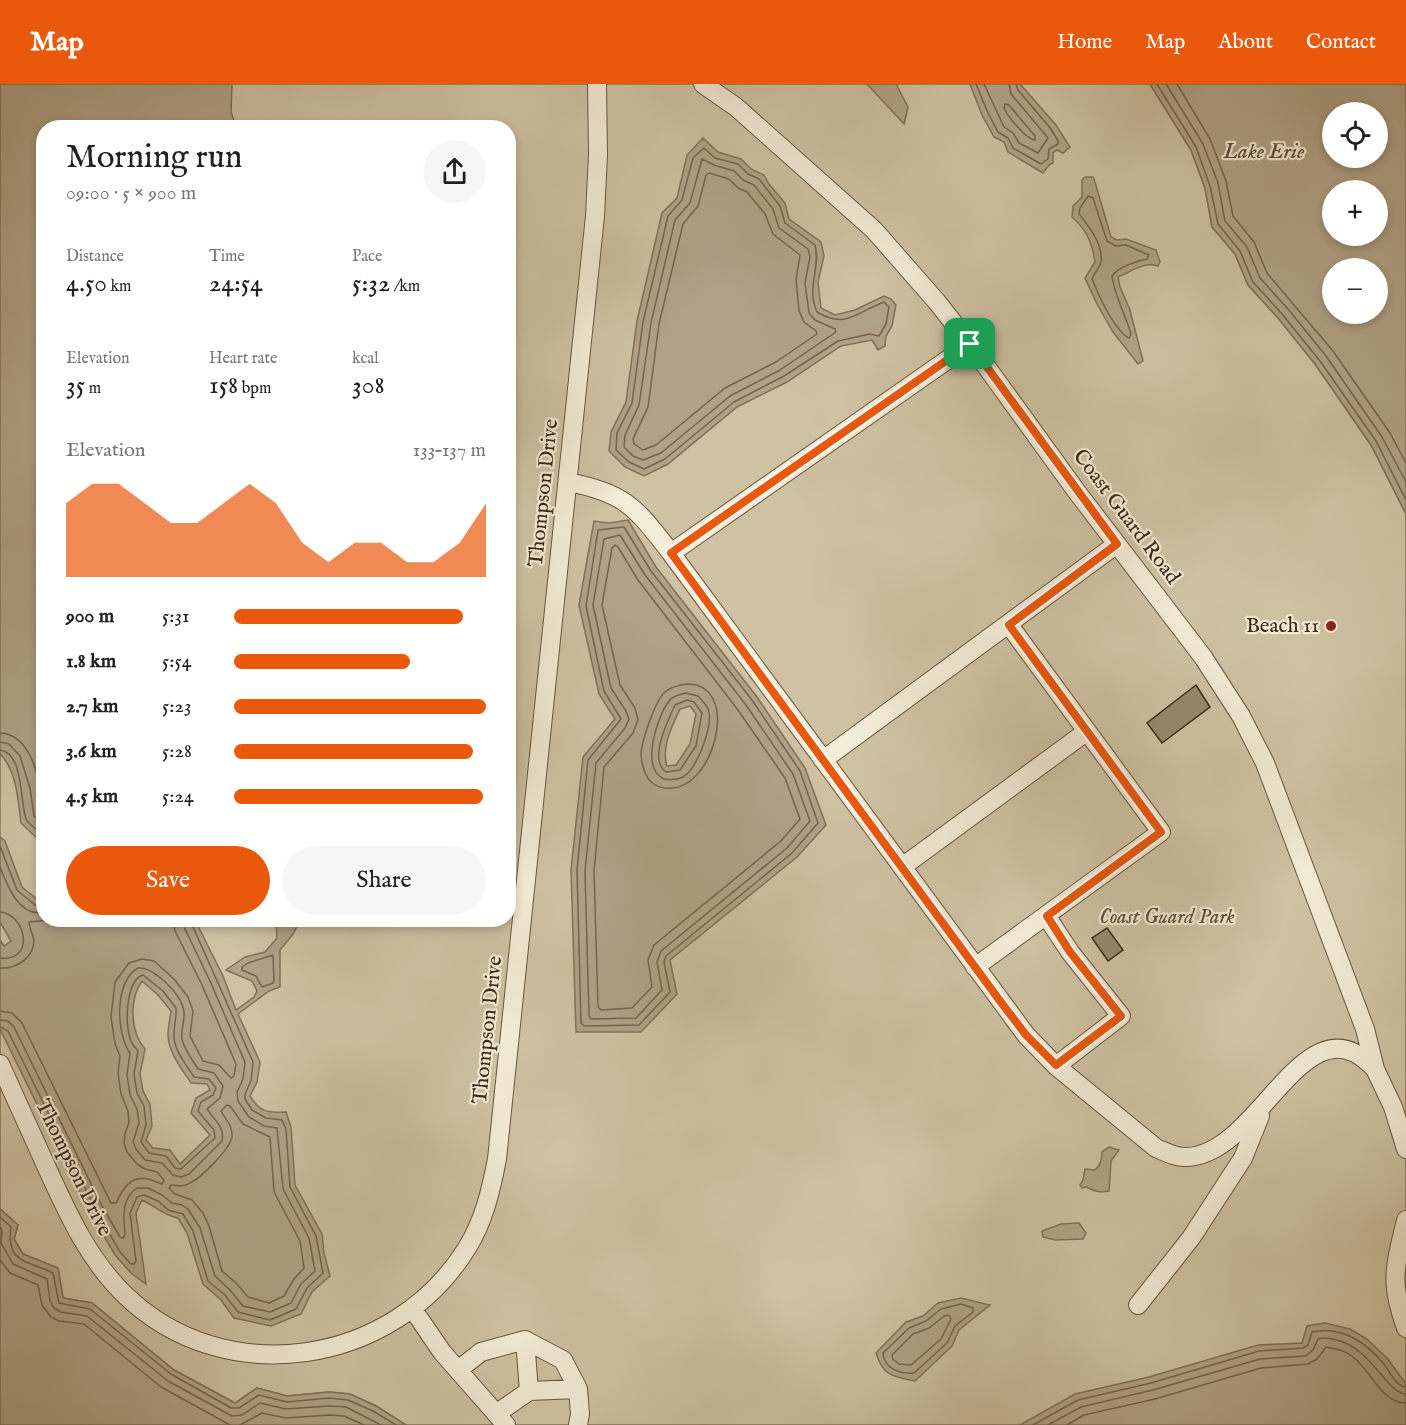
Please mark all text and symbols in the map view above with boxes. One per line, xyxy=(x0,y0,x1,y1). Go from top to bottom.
text: Map xyxy=(30,25,84,60)
text: Home xyxy=(1057,29,1112,56)
text: Map xyxy=(1145,29,1185,56)
text: About xyxy=(1218,29,1273,56)
text: Contact xyxy=(1306,29,1376,56)
map controls xyxy=(1322,102,1388,324)
button: locate xyxy=(1322,102,1388,168)
text: Morning run xyxy=(66,137,242,179)
water label: Lake Erie xyxy=(1223,138,1305,166)
button: share xyxy=(423,140,486,203)
button: + xyxy=(1322,180,1388,246)
text: 09:00 · 5 × 900 m xyxy=(66,181,196,206)
text: Distance xyxy=(66,247,124,267)
text: Time xyxy=(209,247,245,267)
text: Pace xyxy=(352,247,382,267)
button: − xyxy=(1322,258,1388,324)
text: 4.50 xyxy=(66,267,107,300)
text: 24:54 xyxy=(209,267,263,300)
text: 5:32 xyxy=(352,267,390,300)
text: km xyxy=(107,277,131,297)
text: /km xyxy=(390,277,420,297)
pin xyxy=(944,318,995,369)
icon: arrive xyxy=(953,327,986,360)
text: Elevation xyxy=(66,349,129,369)
text: Heart rate xyxy=(209,349,277,369)
text: kcal xyxy=(352,349,379,369)
text: 35 xyxy=(66,369,85,402)
text: 158 xyxy=(209,369,238,402)
text: 308 xyxy=(352,369,385,402)
text: m xyxy=(85,379,101,399)
text: bpm xyxy=(238,379,271,399)
street label: Thompson Drive xyxy=(523,417,565,568)
text: Elevation xyxy=(66,438,145,463)
text: 133–137 m xyxy=(413,438,486,463)
street label: Coast Guard Road xyxy=(1066,444,1186,591)
text: 900 m xyxy=(66,604,114,629)
text: 5:31 xyxy=(162,604,189,629)
place label: Beach 11 xyxy=(1246,613,1319,640)
marker: Beach 11 xyxy=(1324,619,1338,633)
text: 1.8 km xyxy=(66,649,116,674)
text: 5:54 xyxy=(162,649,191,674)
text: 2.7 km xyxy=(66,694,119,719)
text: 5:23 xyxy=(162,694,191,719)
text: 3.6 km xyxy=(66,739,117,764)
text: 5:28 xyxy=(162,739,192,764)
text: 4.5 km xyxy=(66,784,118,809)
text: 5:24 xyxy=(162,784,194,809)
button: Save xyxy=(66,846,270,915)
button: Share xyxy=(282,846,486,915)
park label: Coast Guard Park xyxy=(1099,904,1235,931)
street label: Thompson Drive xyxy=(467,954,509,1105)
street label: Thompson Drive xyxy=(28,1095,118,1241)

